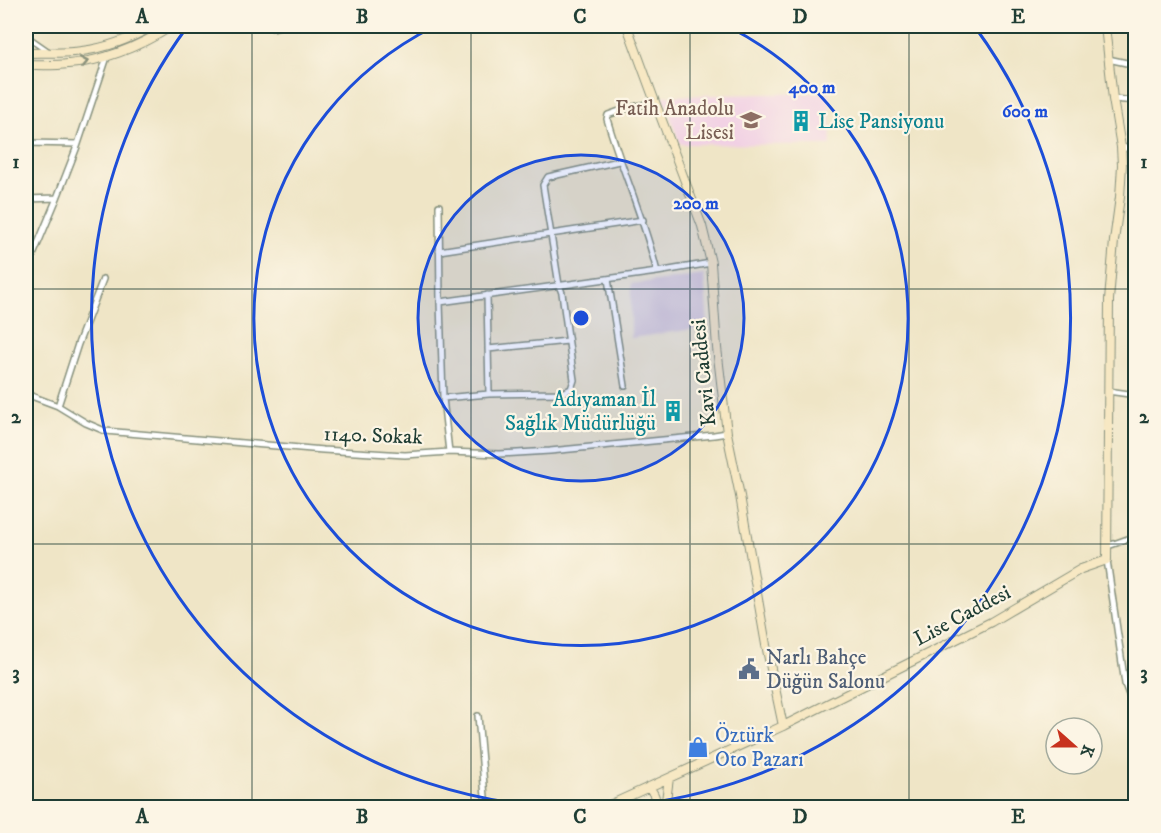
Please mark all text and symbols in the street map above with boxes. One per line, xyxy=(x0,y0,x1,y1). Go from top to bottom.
text: A xyxy=(135,5,150,30)
text: B xyxy=(356,5,368,30)
text: C xyxy=(573,5,587,30)
text: D xyxy=(793,5,808,30)
text: E xyxy=(1011,5,1025,30)
one-way arrow xyxy=(78,56,88,69)
text: 400 m xyxy=(787,77,836,99)
place label: Fatih Anadolu Lisesi xyxy=(615,96,734,146)
text: 600 m xyxy=(1002,101,1049,123)
school or university icon: Fatih Anadolu Lisesi xyxy=(739,108,763,132)
building icon: Lise Pansiyonu xyxy=(789,109,813,133)
place label: Lise Pansiyonu xyxy=(818,109,944,135)
text: 1 xyxy=(12,150,20,175)
text: 1 xyxy=(1140,150,1148,175)
text: 200 m xyxy=(673,193,719,215)
centre of rings xyxy=(571,308,591,328)
street label: Kavi Caddesi xyxy=(685,318,723,428)
place label: Adıyaman İl Sağlık Müdürlüğü xyxy=(505,386,657,437)
building icon: Adıyaman İl Sağlık Müdürlüğü xyxy=(661,399,685,423)
text: 2 xyxy=(11,405,22,430)
text: 2 xyxy=(1139,405,1150,430)
street label: 1140. Sokak xyxy=(323,421,424,451)
street label: Lise Caddesi xyxy=(910,580,1015,652)
place label: Narlı Bahçe Düğün Salonu xyxy=(766,645,885,695)
public building icon: Narlı Bahçe Düğün Salonu xyxy=(737,657,761,681)
text: 3 xyxy=(12,661,20,686)
text: 3 xyxy=(1140,661,1148,686)
north arrow xyxy=(1044,716,1104,776)
place label: Öztürk Oto Pazarı xyxy=(715,722,804,773)
shop icon: Öztürk Oto Pazarı xyxy=(686,735,710,759)
text: K xyxy=(1075,742,1098,761)
text: A xyxy=(135,805,150,830)
text: B xyxy=(356,805,368,830)
text: C xyxy=(573,805,587,830)
text: D xyxy=(793,805,808,830)
text: E xyxy=(1011,805,1025,830)

